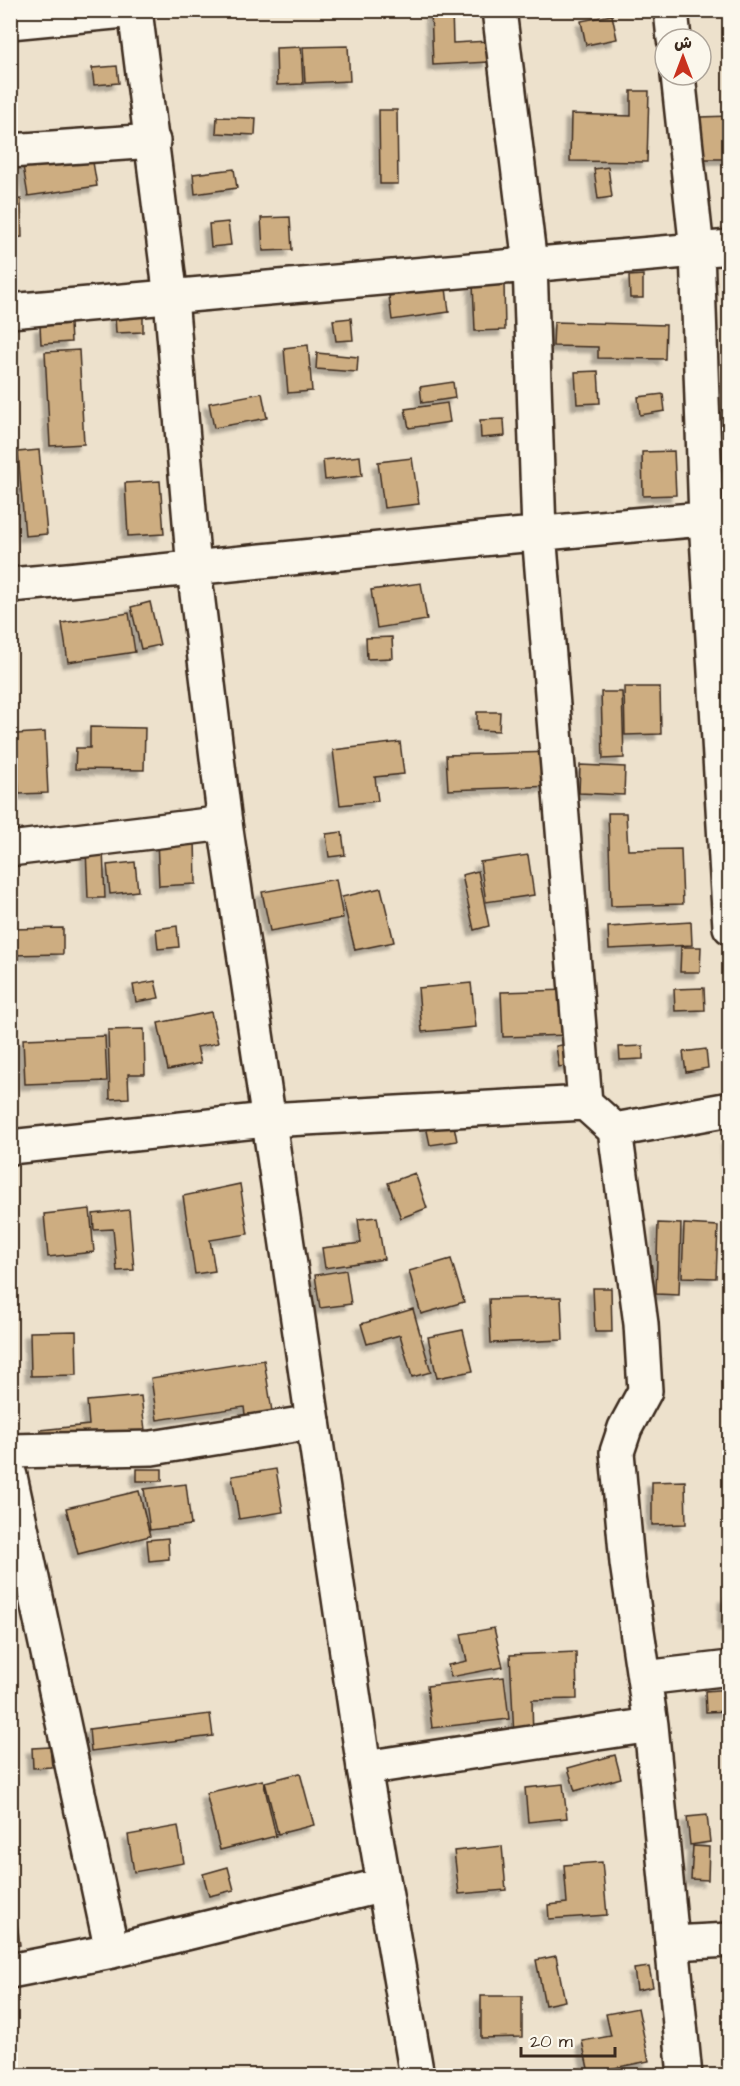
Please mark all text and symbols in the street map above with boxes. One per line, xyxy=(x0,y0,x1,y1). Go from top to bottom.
north arrow xyxy=(653,27,713,87)
text: ش xyxy=(674,32,692,54)
scale bar xyxy=(521,2020,616,2058)
text: 20 m xyxy=(530,2029,573,2054)

